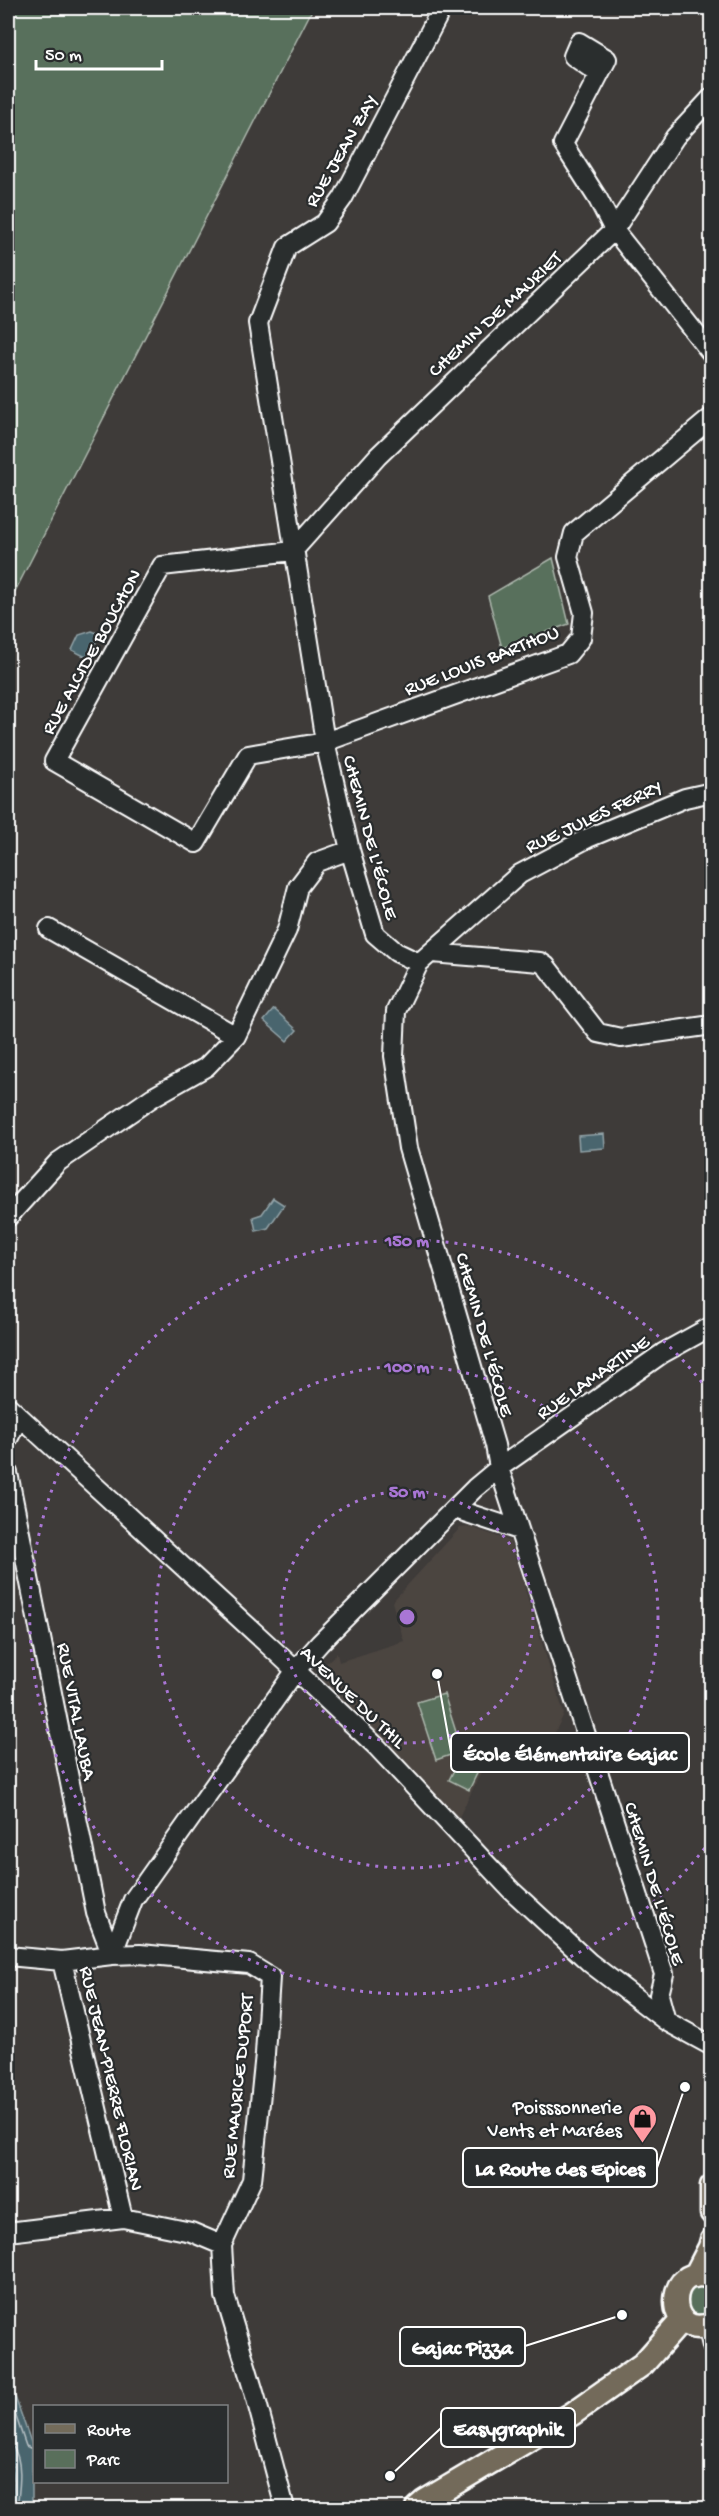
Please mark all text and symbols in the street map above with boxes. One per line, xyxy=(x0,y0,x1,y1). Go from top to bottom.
scale bar xyxy=(36,33,162,71)
text: 50 m xyxy=(45,46,82,67)
street label: RUE JEAN ZAY xyxy=(302,91,384,212)
street label: CHEMIN DE MAURIET xyxy=(425,247,569,383)
street label: RUE ALCIDE BOUCHON xyxy=(38,566,148,739)
street label: RUE LOUIS BARTHOU xyxy=(402,622,563,702)
street label: CHEMIN DE L'ÉCOLE xyxy=(336,753,403,924)
street label: RUE JULES FERRY xyxy=(523,776,666,860)
text: 150 m xyxy=(384,1232,429,1253)
street label: CHEMIN DE L'ÉCOLE xyxy=(448,1250,518,1421)
street label: RUE LAMARTINE xyxy=(533,1331,656,1426)
text: 100 m xyxy=(384,1358,430,1379)
text: 50 m xyxy=(389,1483,426,1504)
centre of rings xyxy=(397,1607,417,1627)
street label: RUE VITAL LAUBA xyxy=(50,1641,99,1783)
street label: AVENUE DU THIL xyxy=(294,1642,410,1755)
callout: École Élémentaire Gajac xyxy=(451,1733,689,1772)
text: École Élémentaire Gajac xyxy=(463,1744,679,1769)
street label: CHEMIN DE L'ÉCOLE xyxy=(617,1800,690,1970)
street label: RUE JEAN-PIERRE FLORIAN xyxy=(73,1964,147,2193)
street label: RUE MAURICE DUPORT xyxy=(218,1992,261,2180)
place label: Poisssonnerie Vents et Marées xyxy=(486,2098,623,2144)
shop icon: Poisssonnerie Vents et Marées xyxy=(627,2102,659,2144)
callout: La Route des Epices xyxy=(463,2148,657,2187)
text: La Route des Epices xyxy=(475,2159,646,2184)
callout: Gajac Pizza xyxy=(400,2327,525,2366)
text: Gajac Pizza xyxy=(411,2338,514,2363)
legend xyxy=(33,2405,228,2483)
callout: Easygraphik xyxy=(441,2408,575,2447)
text: Easygraphik xyxy=(453,2419,565,2444)
text: Route xyxy=(87,2421,132,2442)
text: Parc xyxy=(86,2451,120,2472)

